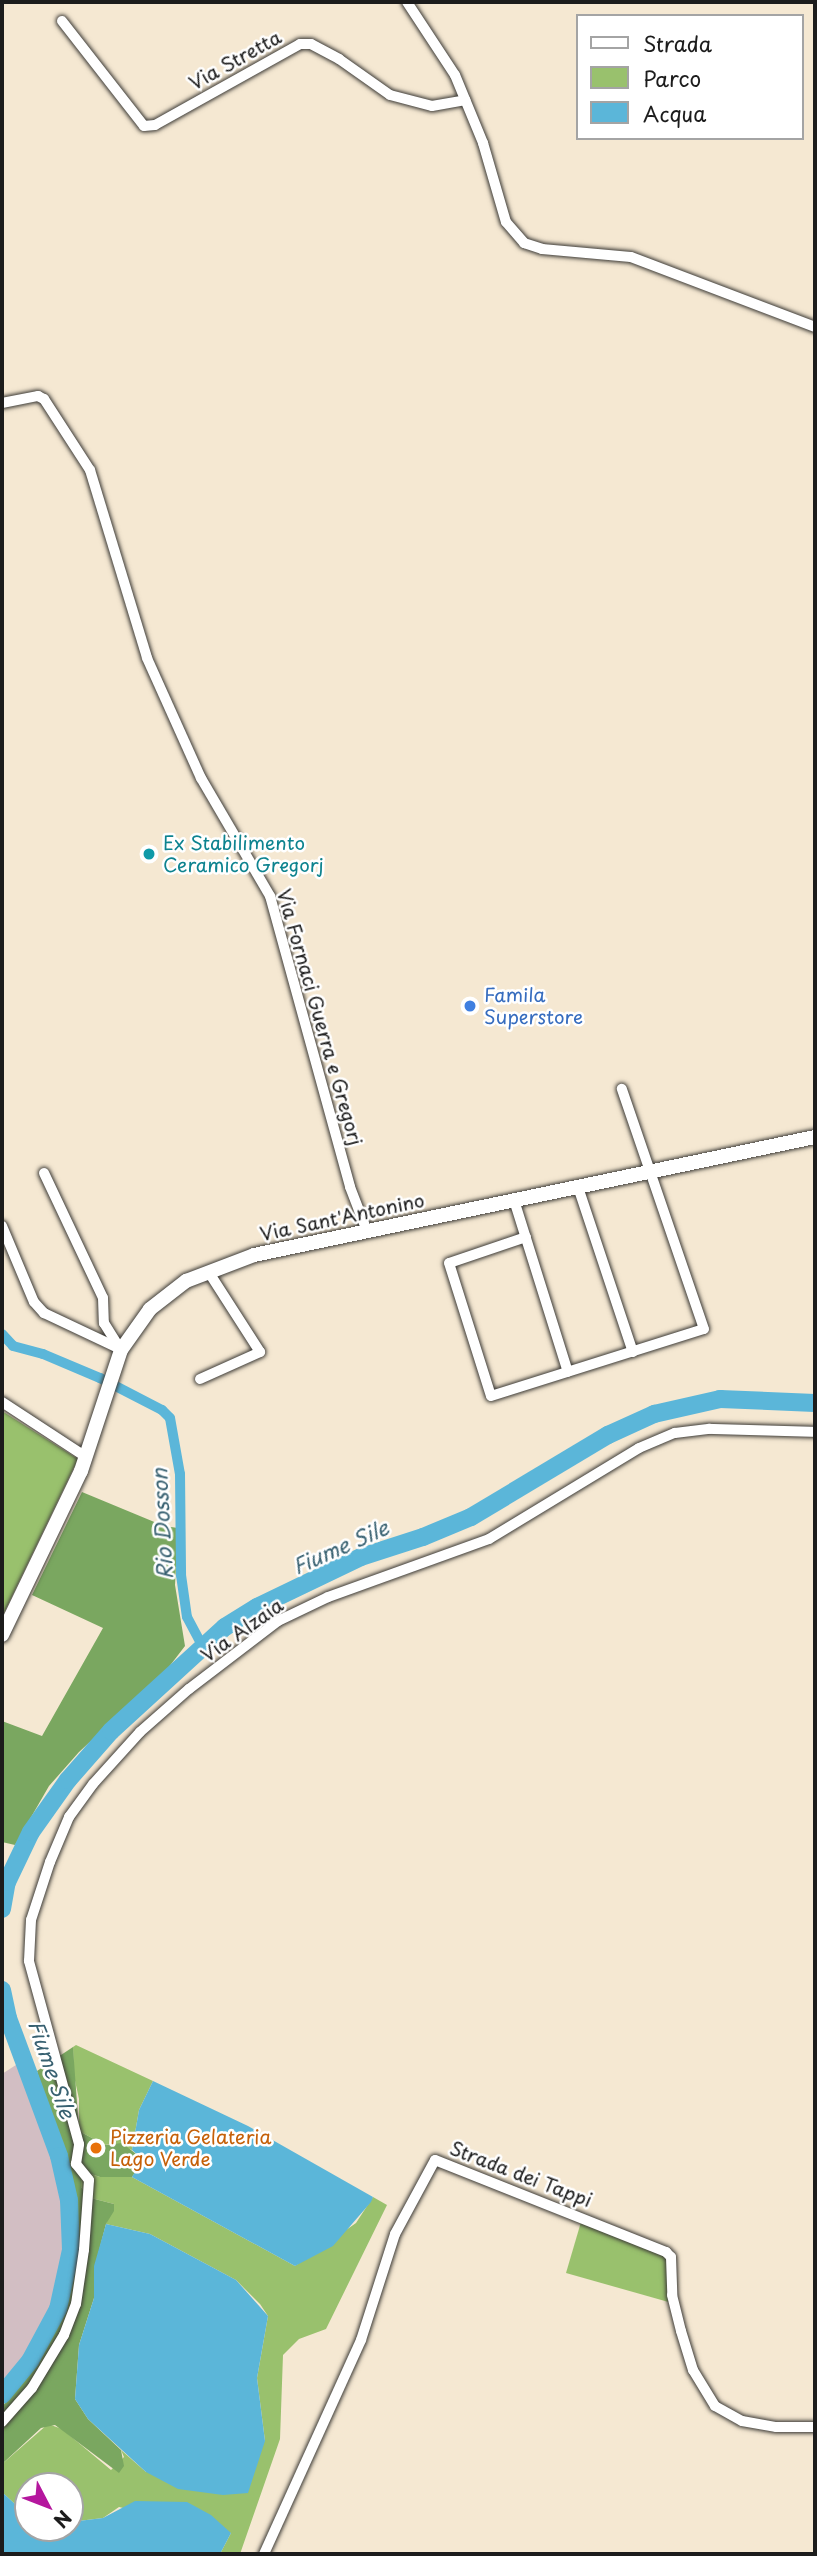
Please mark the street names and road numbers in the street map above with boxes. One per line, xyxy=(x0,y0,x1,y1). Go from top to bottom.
street label: Via Stretta xyxy=(185,25,285,95)
street label: Via Fornaci Guerra e Gregorj xyxy=(272,886,368,1148)
street label: Via Sant'Antonino xyxy=(258,1188,426,1246)
street label: Via Alzaia xyxy=(197,1594,287,1666)
street label: Strada dei Tappi xyxy=(447,2136,595,2212)

